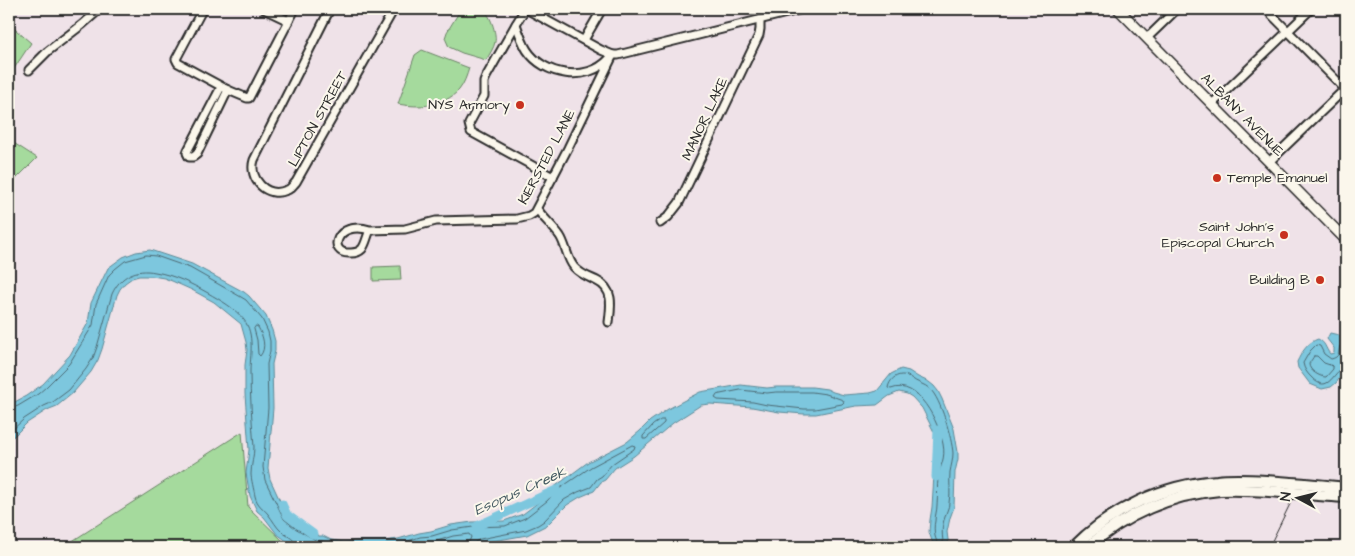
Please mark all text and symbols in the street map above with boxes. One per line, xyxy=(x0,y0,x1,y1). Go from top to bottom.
street label: LIPTON STREET xyxy=(284,67,353,170)
street label: ALBANY AVENUE xyxy=(1196,69,1289,162)
street label: MANOR LAKE xyxy=(677,73,733,164)
place label: NYS Armory xyxy=(428,95,510,115)
marker: NYS Armory xyxy=(514,99,526,111)
street label: KIERSTED LANE xyxy=(513,105,581,208)
place label: Temple Emanuel xyxy=(1227,168,1328,188)
marker: Temple Emanuel xyxy=(1211,172,1223,184)
place label: Saint John's Episcopal Church xyxy=(1162,217,1274,253)
marker: Saint John's Episcopal Church xyxy=(1278,229,1290,241)
place label: Building B xyxy=(1250,270,1310,290)
marker: Building B xyxy=(1314,274,1326,286)
water label: Esopus Creek xyxy=(471,461,570,521)
north arrow xyxy=(1272,474,1322,524)
text: N xyxy=(1276,491,1297,502)

